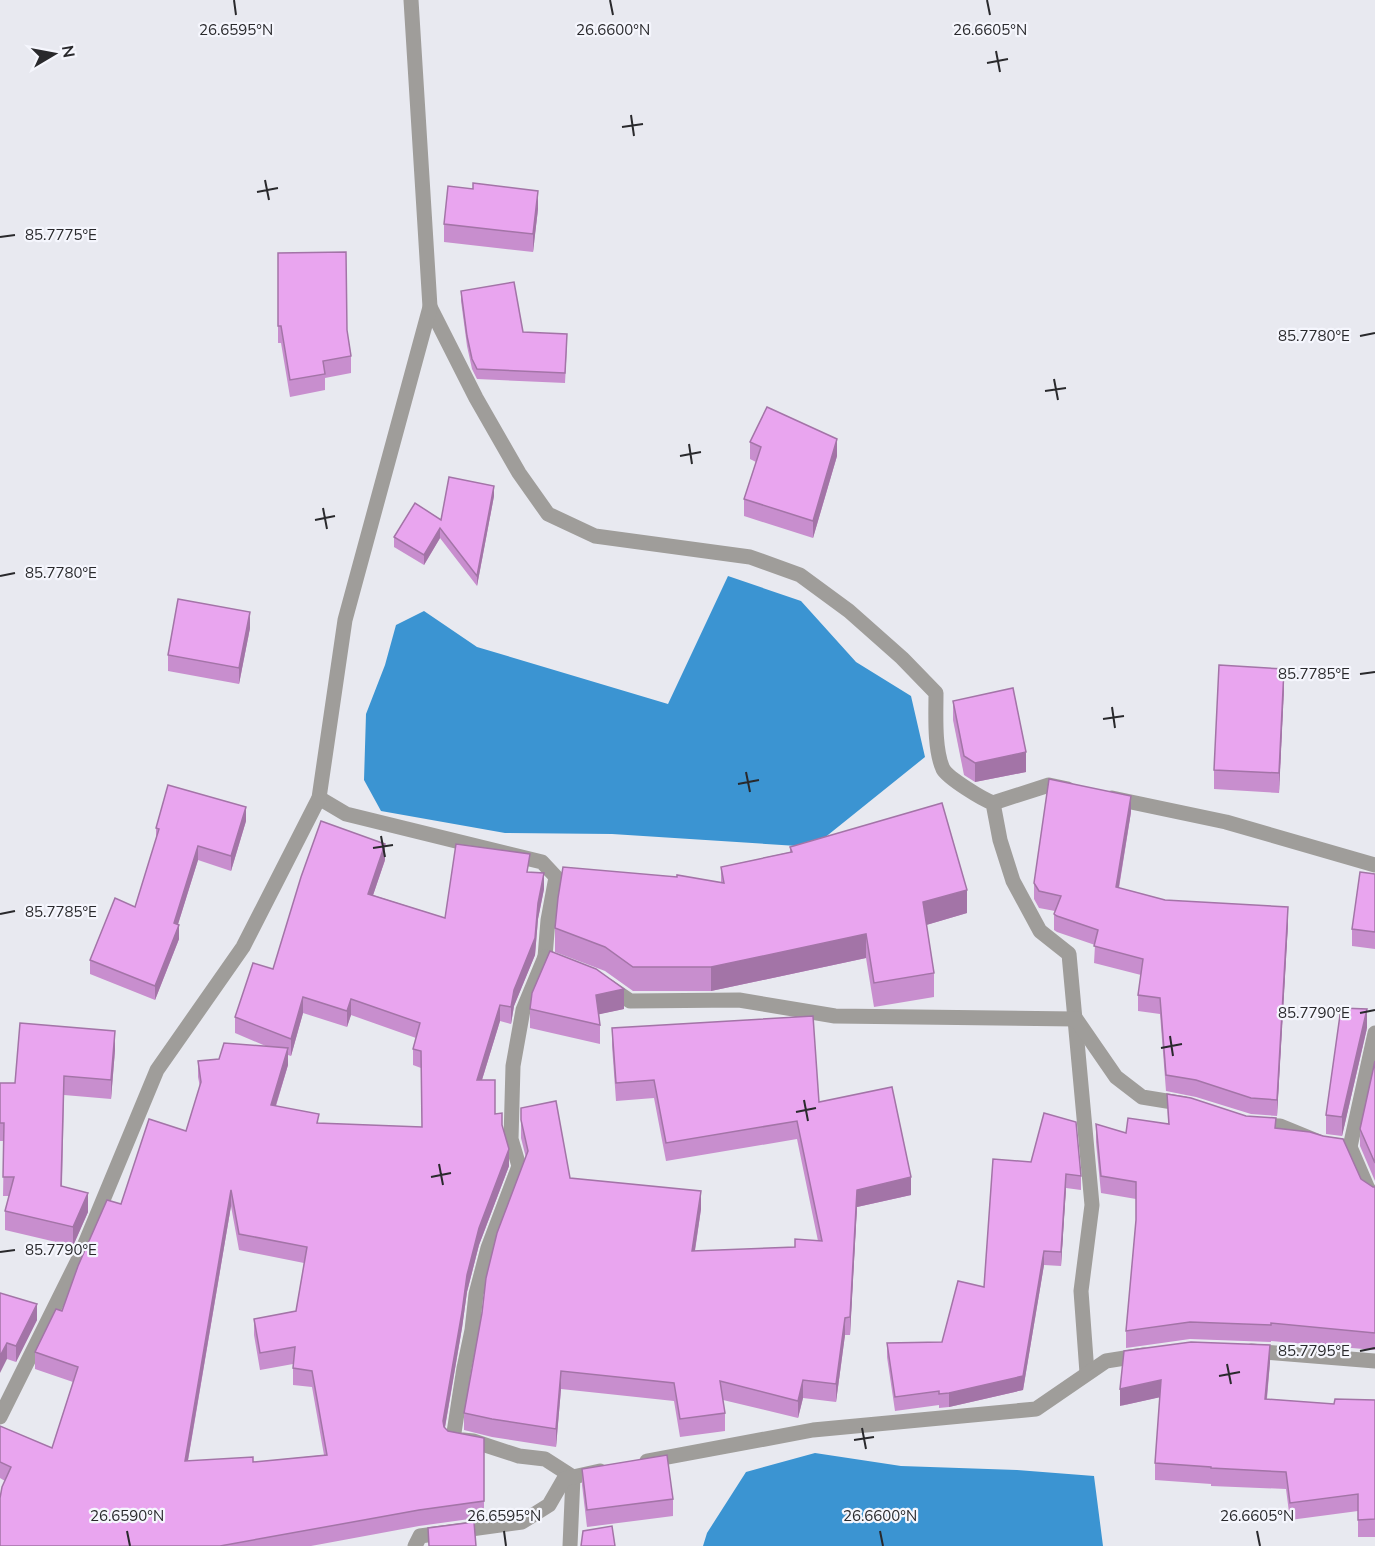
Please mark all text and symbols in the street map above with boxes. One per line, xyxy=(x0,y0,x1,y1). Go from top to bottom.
text: 26.6595°N xyxy=(199,20,273,39)
text: 26.6600°N xyxy=(576,20,650,39)
text: 26.6605°N xyxy=(953,20,1027,39)
north arrow xyxy=(24,24,84,84)
text: N xyxy=(58,44,80,59)
text: 85.7775°E xyxy=(25,225,97,244)
text: 85.7780°E xyxy=(1278,326,1350,345)
text: 85.7780°E xyxy=(25,563,97,582)
text: 85.7785°E xyxy=(1278,664,1350,683)
text: 85.7785°E xyxy=(25,902,97,921)
text: 85.7790°E xyxy=(1278,1003,1350,1022)
text: 85.7790°E xyxy=(25,1240,97,1259)
text: 85.7795°E xyxy=(1278,1341,1350,1360)
text: 26.6590°N xyxy=(90,1506,164,1525)
text: 26.6595°N xyxy=(467,1506,541,1525)
text: 26.6600°N xyxy=(843,1506,917,1525)
text: 26.6605°N xyxy=(1220,1506,1294,1525)

